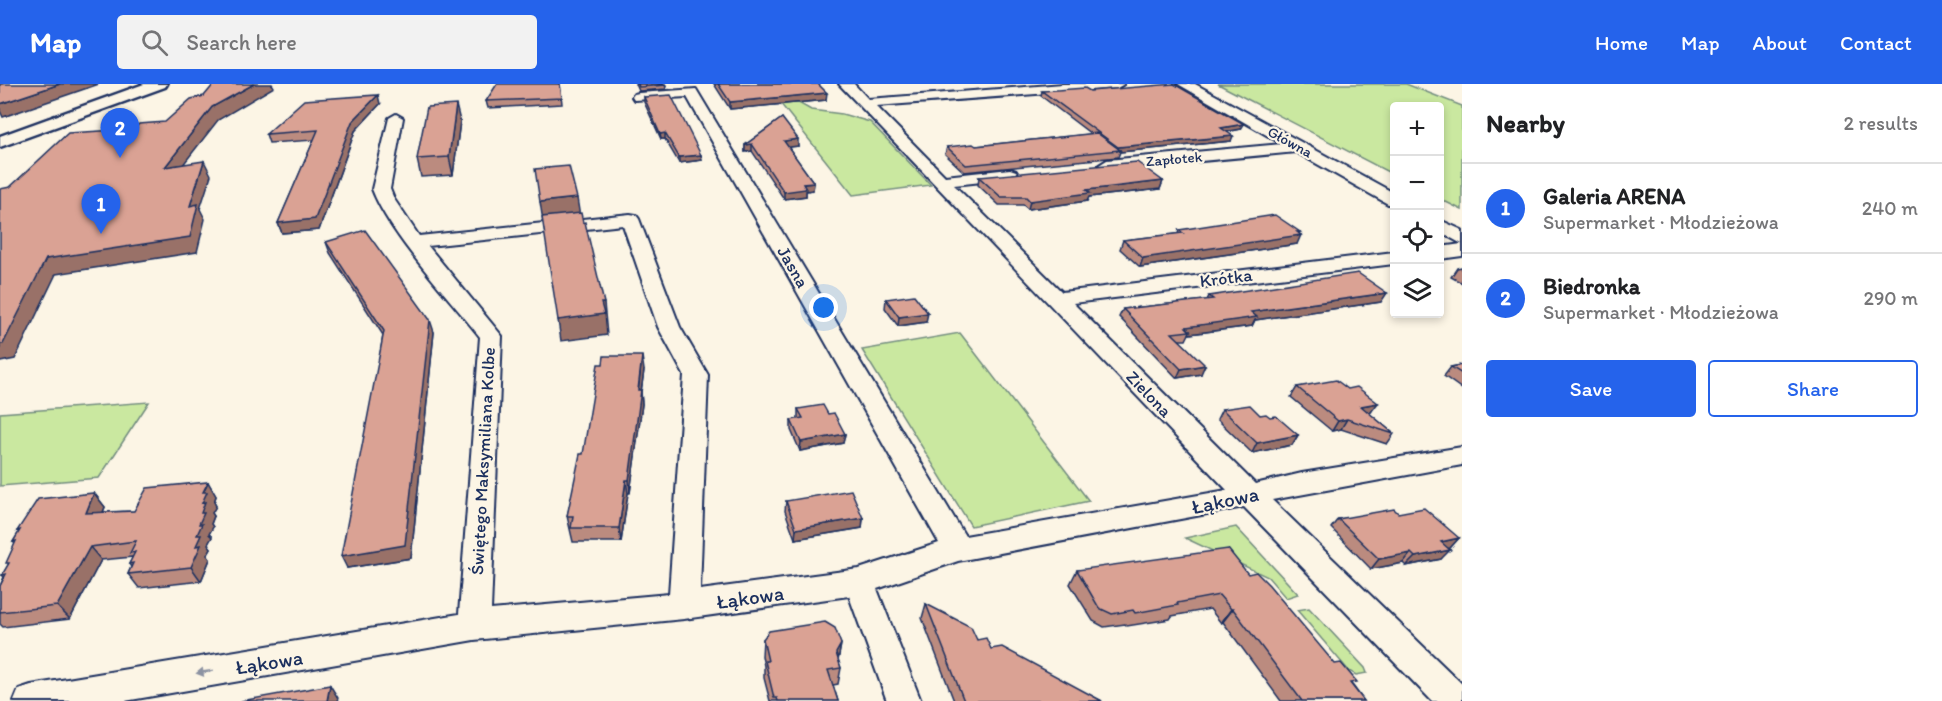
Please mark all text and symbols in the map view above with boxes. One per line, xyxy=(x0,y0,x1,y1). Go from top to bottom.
search box xyxy=(117,15,537,69)
text: Map xyxy=(30,25,81,59)
icon: search xyxy=(138,26,171,59)
text: Search here xyxy=(186,29,297,56)
text: Home xyxy=(1595,30,1648,55)
text: Map xyxy=(1681,30,1720,55)
text: About xyxy=(1753,30,1807,55)
text: Contact xyxy=(1840,30,1912,55)
map controls xyxy=(1390,102,1444,318)
button: + xyxy=(1390,102,1444,156)
text: Nearby xyxy=(1486,107,1565,139)
pin: 2 xyxy=(100,109,140,158)
text: 2 results xyxy=(1844,111,1918,135)
street label: Główna xyxy=(1264,122,1316,162)
street label: Zapłotek xyxy=(1145,148,1203,170)
button: − xyxy=(1390,156,1444,210)
text: Galeria ARENA xyxy=(1543,183,1685,210)
pin: 1 xyxy=(82,184,120,234)
text: 1 xyxy=(1501,196,1510,220)
text: 240 m xyxy=(1862,196,1918,220)
button: locate xyxy=(1390,210,1444,264)
text: Supermarket · Młodzieżowa xyxy=(1543,210,1779,234)
street label: Jasna xyxy=(772,242,814,292)
street label: Krótka xyxy=(1198,264,1254,292)
button: layers xyxy=(1390,264,1444,318)
text: Biedronka xyxy=(1543,273,1640,300)
text: 2 xyxy=(1500,286,1511,310)
text: 290 m xyxy=(1863,286,1918,310)
your location xyxy=(809,293,838,322)
text: Supermarket · Młodzieżowa xyxy=(1543,300,1779,324)
street label: Świętego Maksymiliana Kolbe xyxy=(466,346,500,576)
button: Save xyxy=(1486,360,1696,417)
button: Share xyxy=(1708,360,1918,417)
street label: Zielona xyxy=(1121,366,1177,422)
street label: Łąkowa xyxy=(1189,481,1261,519)
street label: Łąkowa xyxy=(715,580,785,614)
street label: Łąkowa xyxy=(234,644,304,680)
one-way arrow xyxy=(196,668,215,677)

